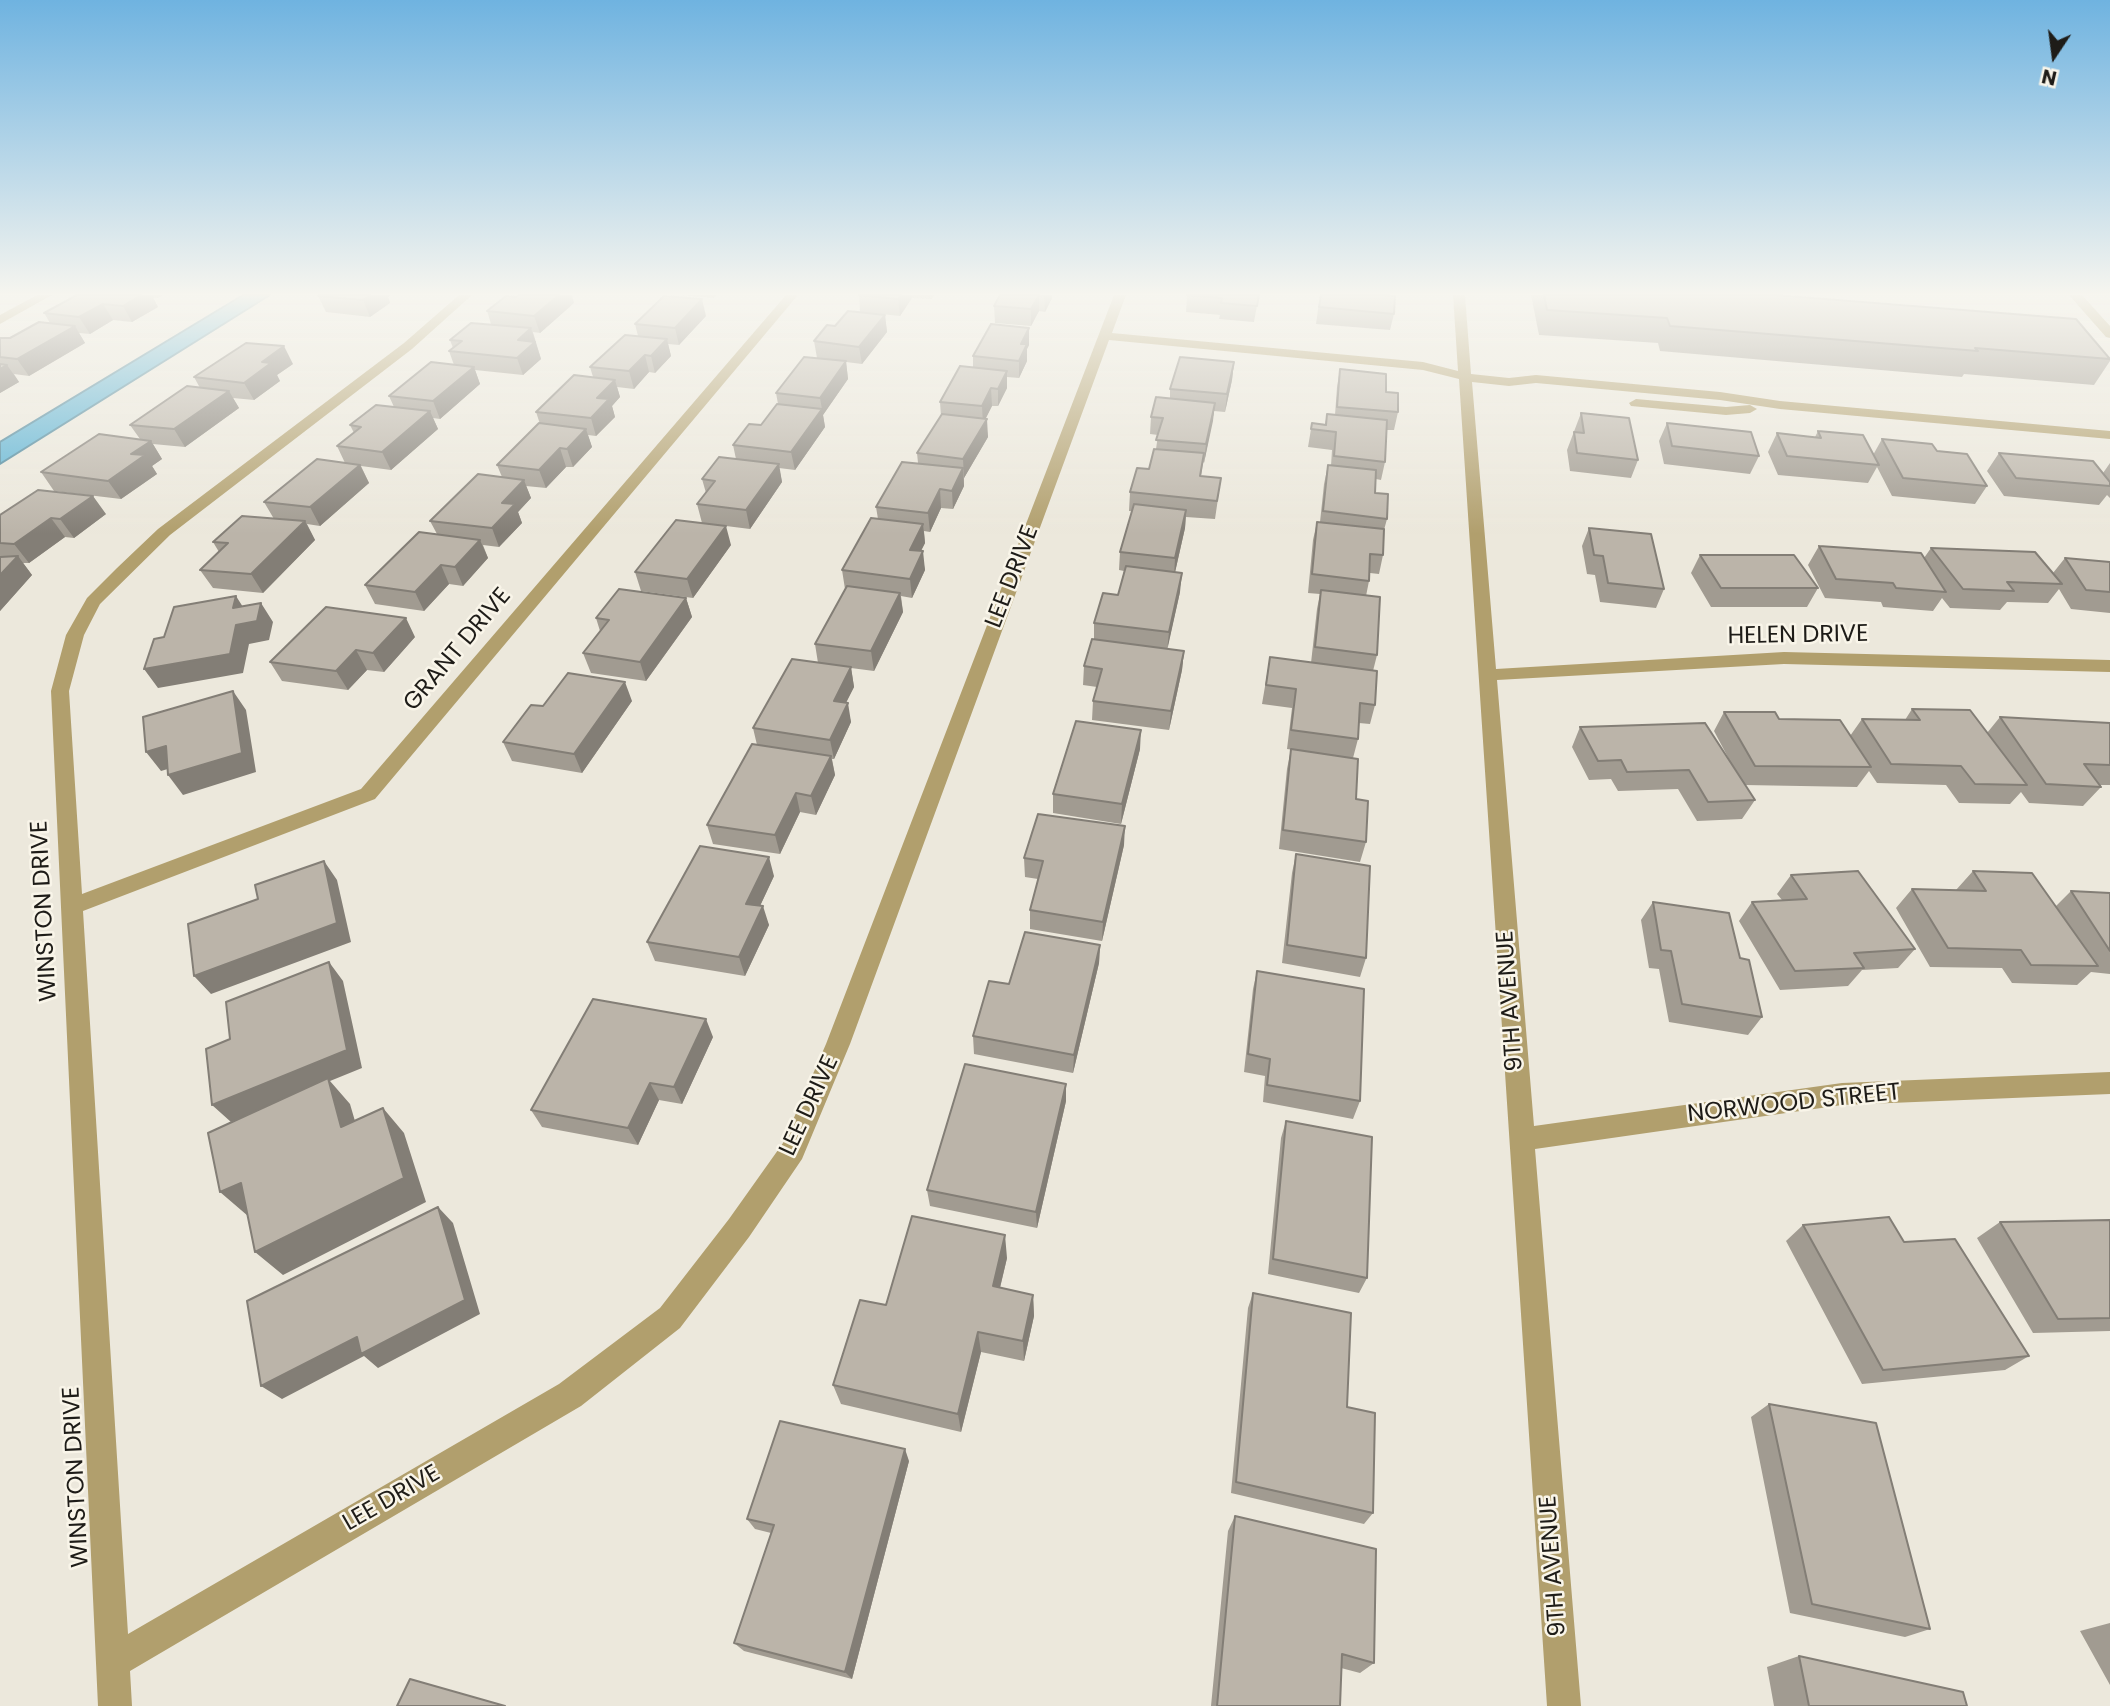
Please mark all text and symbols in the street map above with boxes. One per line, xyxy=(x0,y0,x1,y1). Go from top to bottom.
north arrow xyxy=(2019,21,2089,91)
text: N xyxy=(2039,62,2059,92)
street label: LEE DRIVE xyxy=(980,522,1046,632)
street label: GRANT DRIVE xyxy=(398,583,518,717)
street label: HELEN DRIVE xyxy=(1727,620,1869,652)
street label: WINSTON DRIVE xyxy=(26,820,64,1002)
street label: 9TH AVENUE xyxy=(1492,930,1530,1072)
street label: LEE DRIVE xyxy=(774,1051,846,1161)
street label: NORWOOD STREET xyxy=(1686,1078,1902,1130)
street label: WINSTON DRIVE xyxy=(58,1386,96,1568)
street label: LEE DRIVE xyxy=(338,1460,446,1538)
street label: 9TH AVENUE xyxy=(1535,1495,1573,1637)

